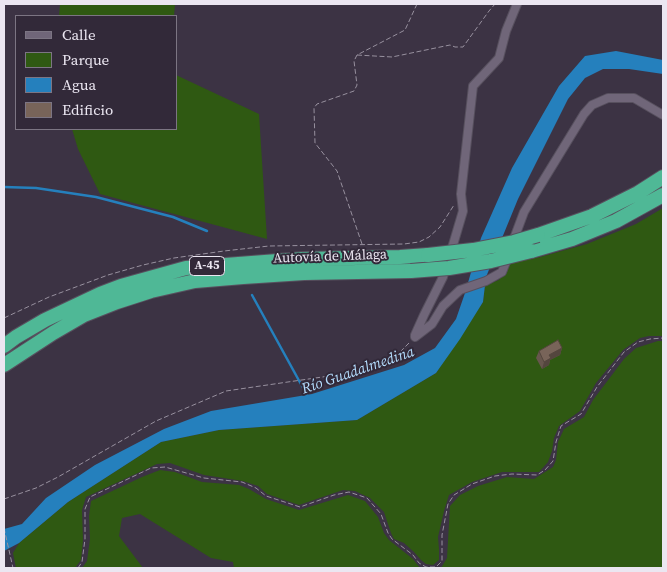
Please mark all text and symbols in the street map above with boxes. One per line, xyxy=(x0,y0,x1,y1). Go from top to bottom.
legend xyxy=(15,15,178,130)
text: Calle xyxy=(62,24,96,45)
text: Parque xyxy=(62,49,109,70)
text: Agua xyxy=(62,74,96,95)
text: Edificio xyxy=(62,99,113,120)
street label: Autovía de Málaga xyxy=(273,247,387,267)
road number: A-45 xyxy=(190,256,224,276)
water label: Río Guadalmedina xyxy=(299,343,417,399)

